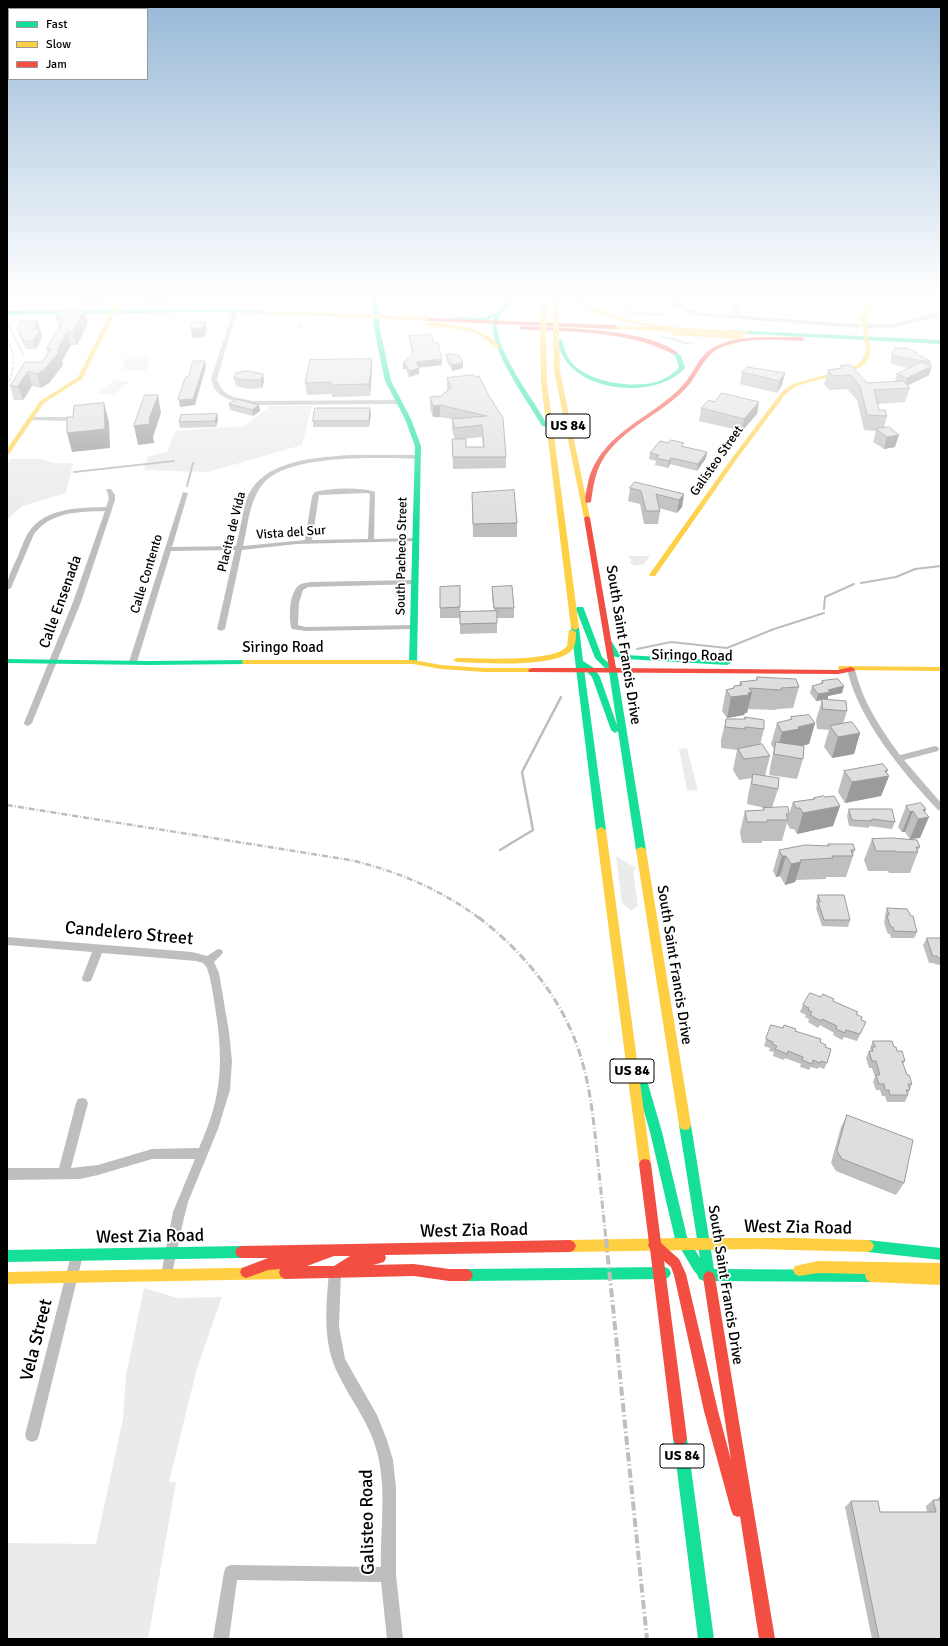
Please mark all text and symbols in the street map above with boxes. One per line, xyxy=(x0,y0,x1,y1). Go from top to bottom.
legend xyxy=(8,8,148,80)
text: Fast xyxy=(46,17,67,32)
text: Slow xyxy=(46,37,71,52)
text: Jam xyxy=(46,57,67,72)
road number: US 84 xyxy=(546,414,590,438)
street label: Galisteo Street xyxy=(687,423,747,499)
street label: Placita de Vida xyxy=(214,490,250,574)
street label: South Pacheco Street xyxy=(393,497,411,615)
street label: Vista del Sur xyxy=(256,523,326,543)
street label: Calle Contento xyxy=(128,533,166,615)
street label: Calle Ensenada xyxy=(36,553,86,651)
street label: South Saint Francis Drive xyxy=(602,564,644,726)
street label: Siringo Road xyxy=(242,639,324,657)
street label: Siringo Road xyxy=(651,646,733,666)
street label: South Saint Francis Drive xyxy=(653,884,695,1046)
street label: Candelero Street xyxy=(64,918,194,950)
road number: US 84 xyxy=(610,1059,654,1083)
street label: South Saint Francis Drive xyxy=(704,1204,746,1366)
street label: West Zia Road xyxy=(744,1216,852,1240)
street label: West Zia Road xyxy=(420,1219,528,1243)
street label: West Zia Road xyxy=(96,1225,204,1249)
street label: Vela Street xyxy=(16,1297,58,1383)
road number: US 84 xyxy=(660,1444,704,1468)
street label: Galisteo Road xyxy=(356,1469,380,1575)

